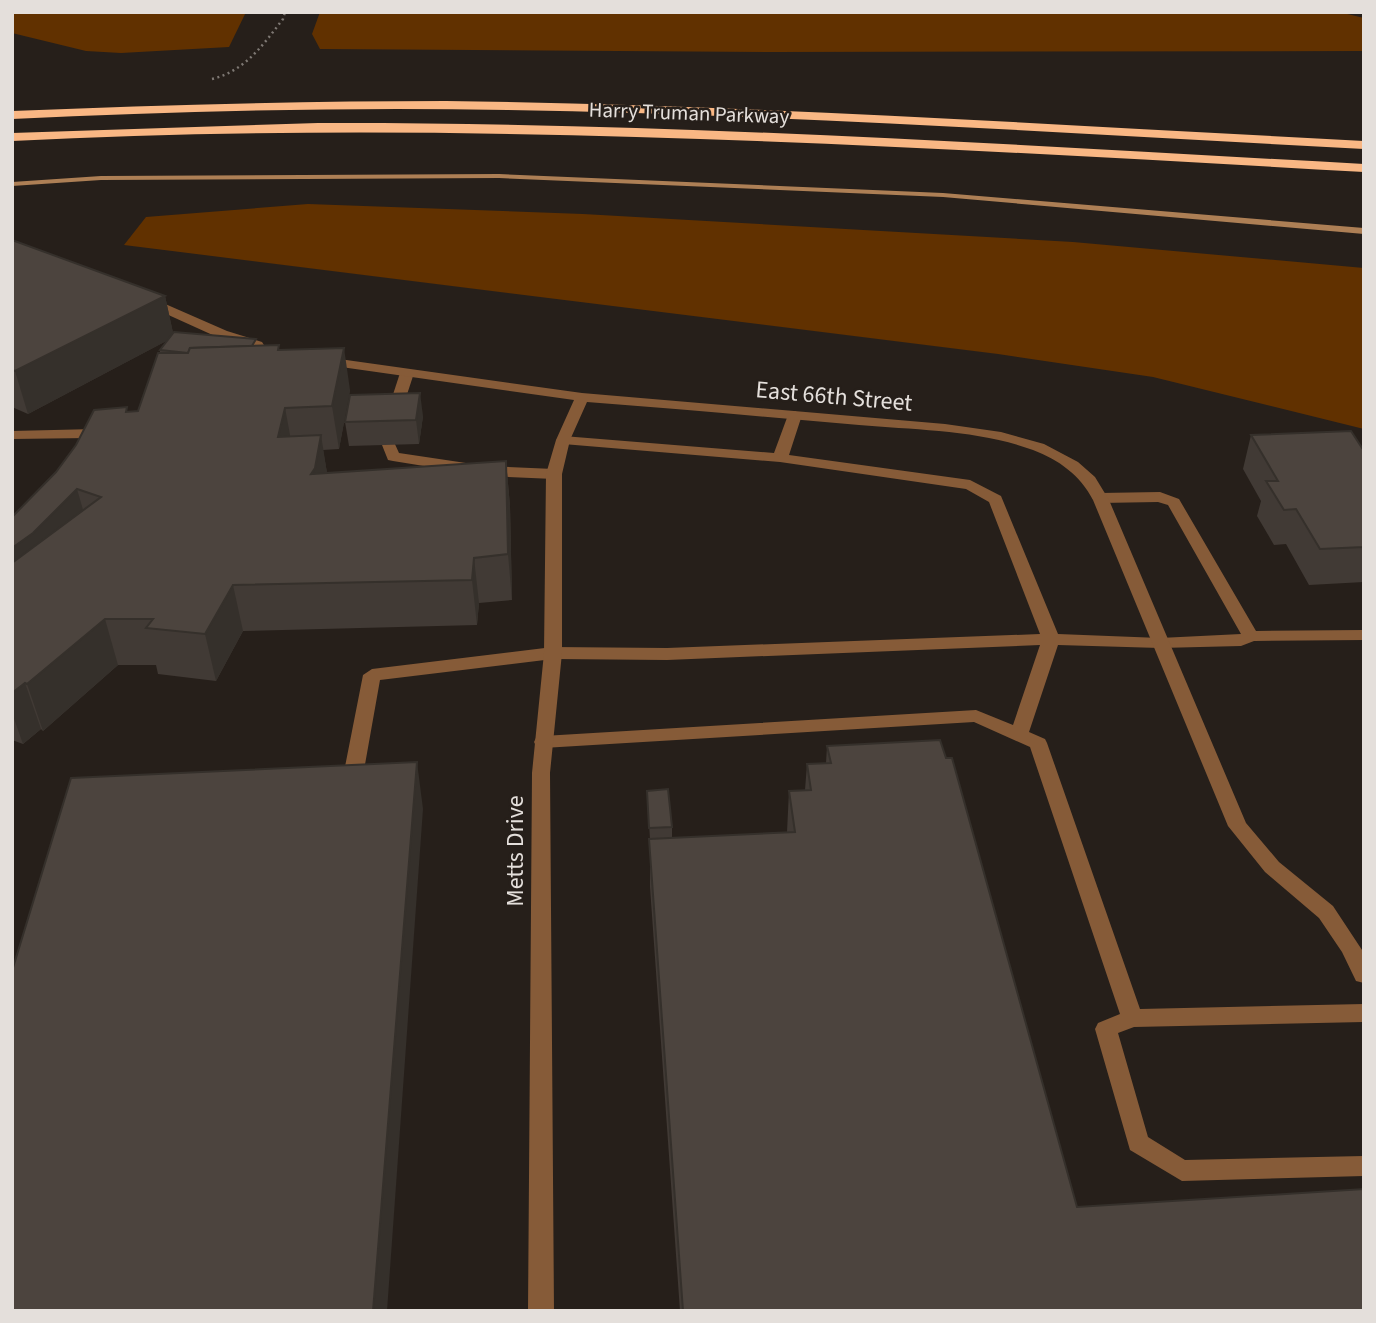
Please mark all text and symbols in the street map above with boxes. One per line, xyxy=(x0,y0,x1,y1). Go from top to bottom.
street label: Harry Truman Parkway xyxy=(588,95,790,131)
street label: East 66th Street xyxy=(754,372,914,421)
street label: Metts Drive xyxy=(498,795,533,907)

